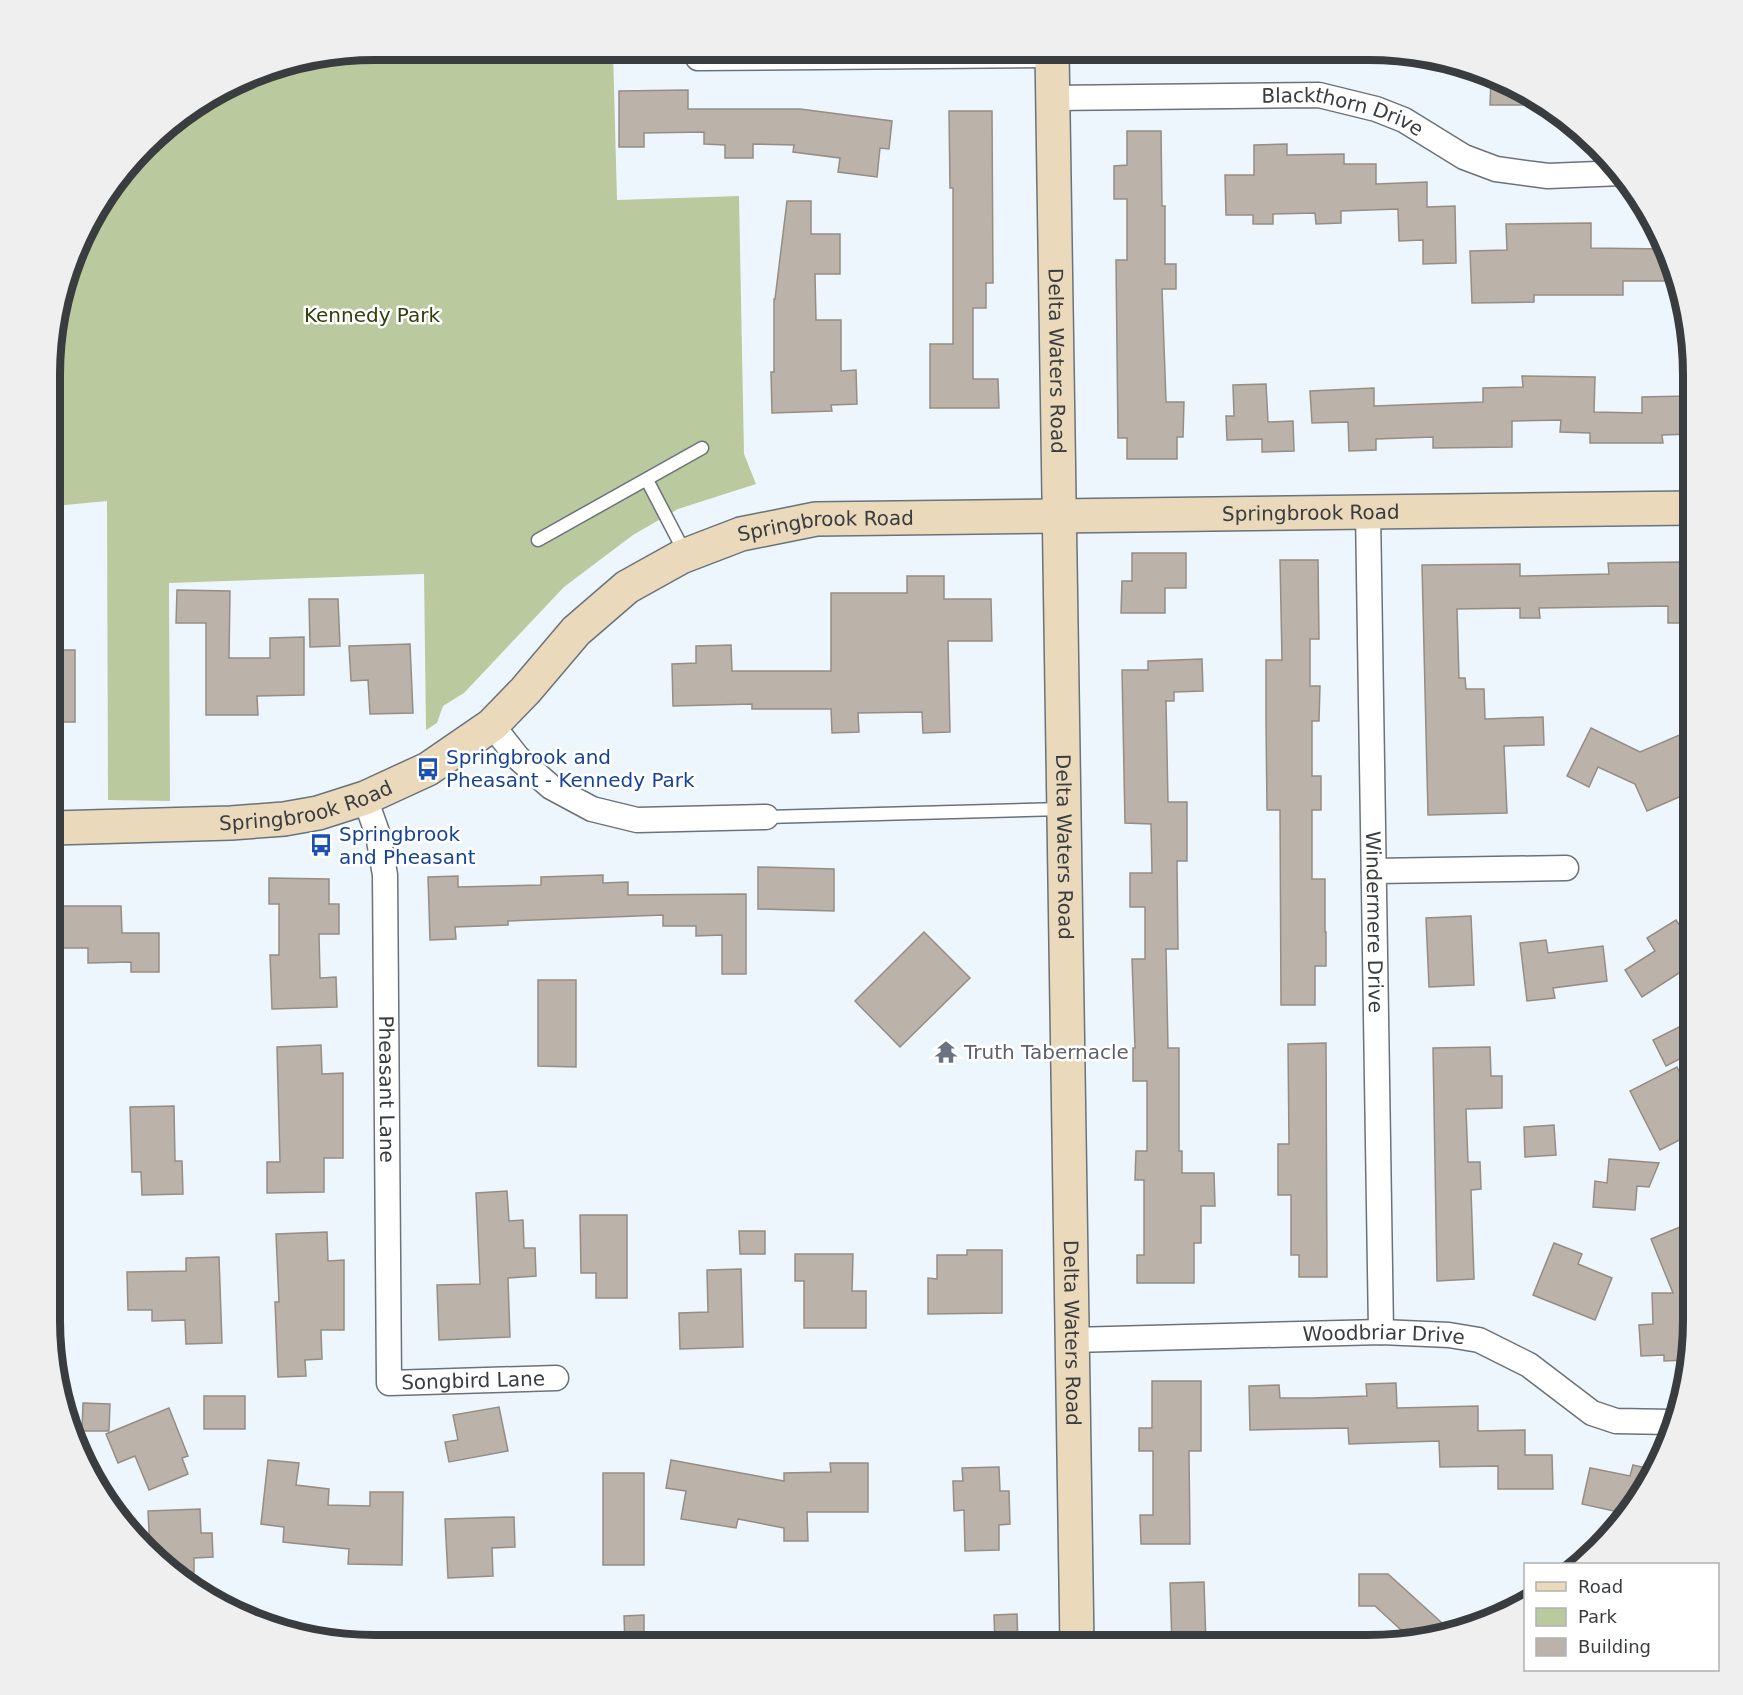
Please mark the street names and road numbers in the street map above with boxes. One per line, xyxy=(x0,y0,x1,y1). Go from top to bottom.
street label: Blackthorn Drive xyxy=(1261,83,1428,141)
street label: Delta Waters Road xyxy=(1043,268,1070,454)
street label: Springbrook Road xyxy=(1222,500,1400,526)
street label: Springbrook Road xyxy=(735,506,914,546)
street label: Delta Waters Road xyxy=(1051,754,1078,940)
street label: Springbrook Road xyxy=(219,775,396,835)
street label: Windermere Drive xyxy=(1361,831,1388,1013)
street label: Pheasant Lane xyxy=(374,1015,399,1163)
street label: Delta Waters Road xyxy=(1059,1240,1086,1426)
street label: Woodbriar Drive xyxy=(1302,1320,1467,1349)
street label: Songbird Lane xyxy=(401,1366,545,1395)

